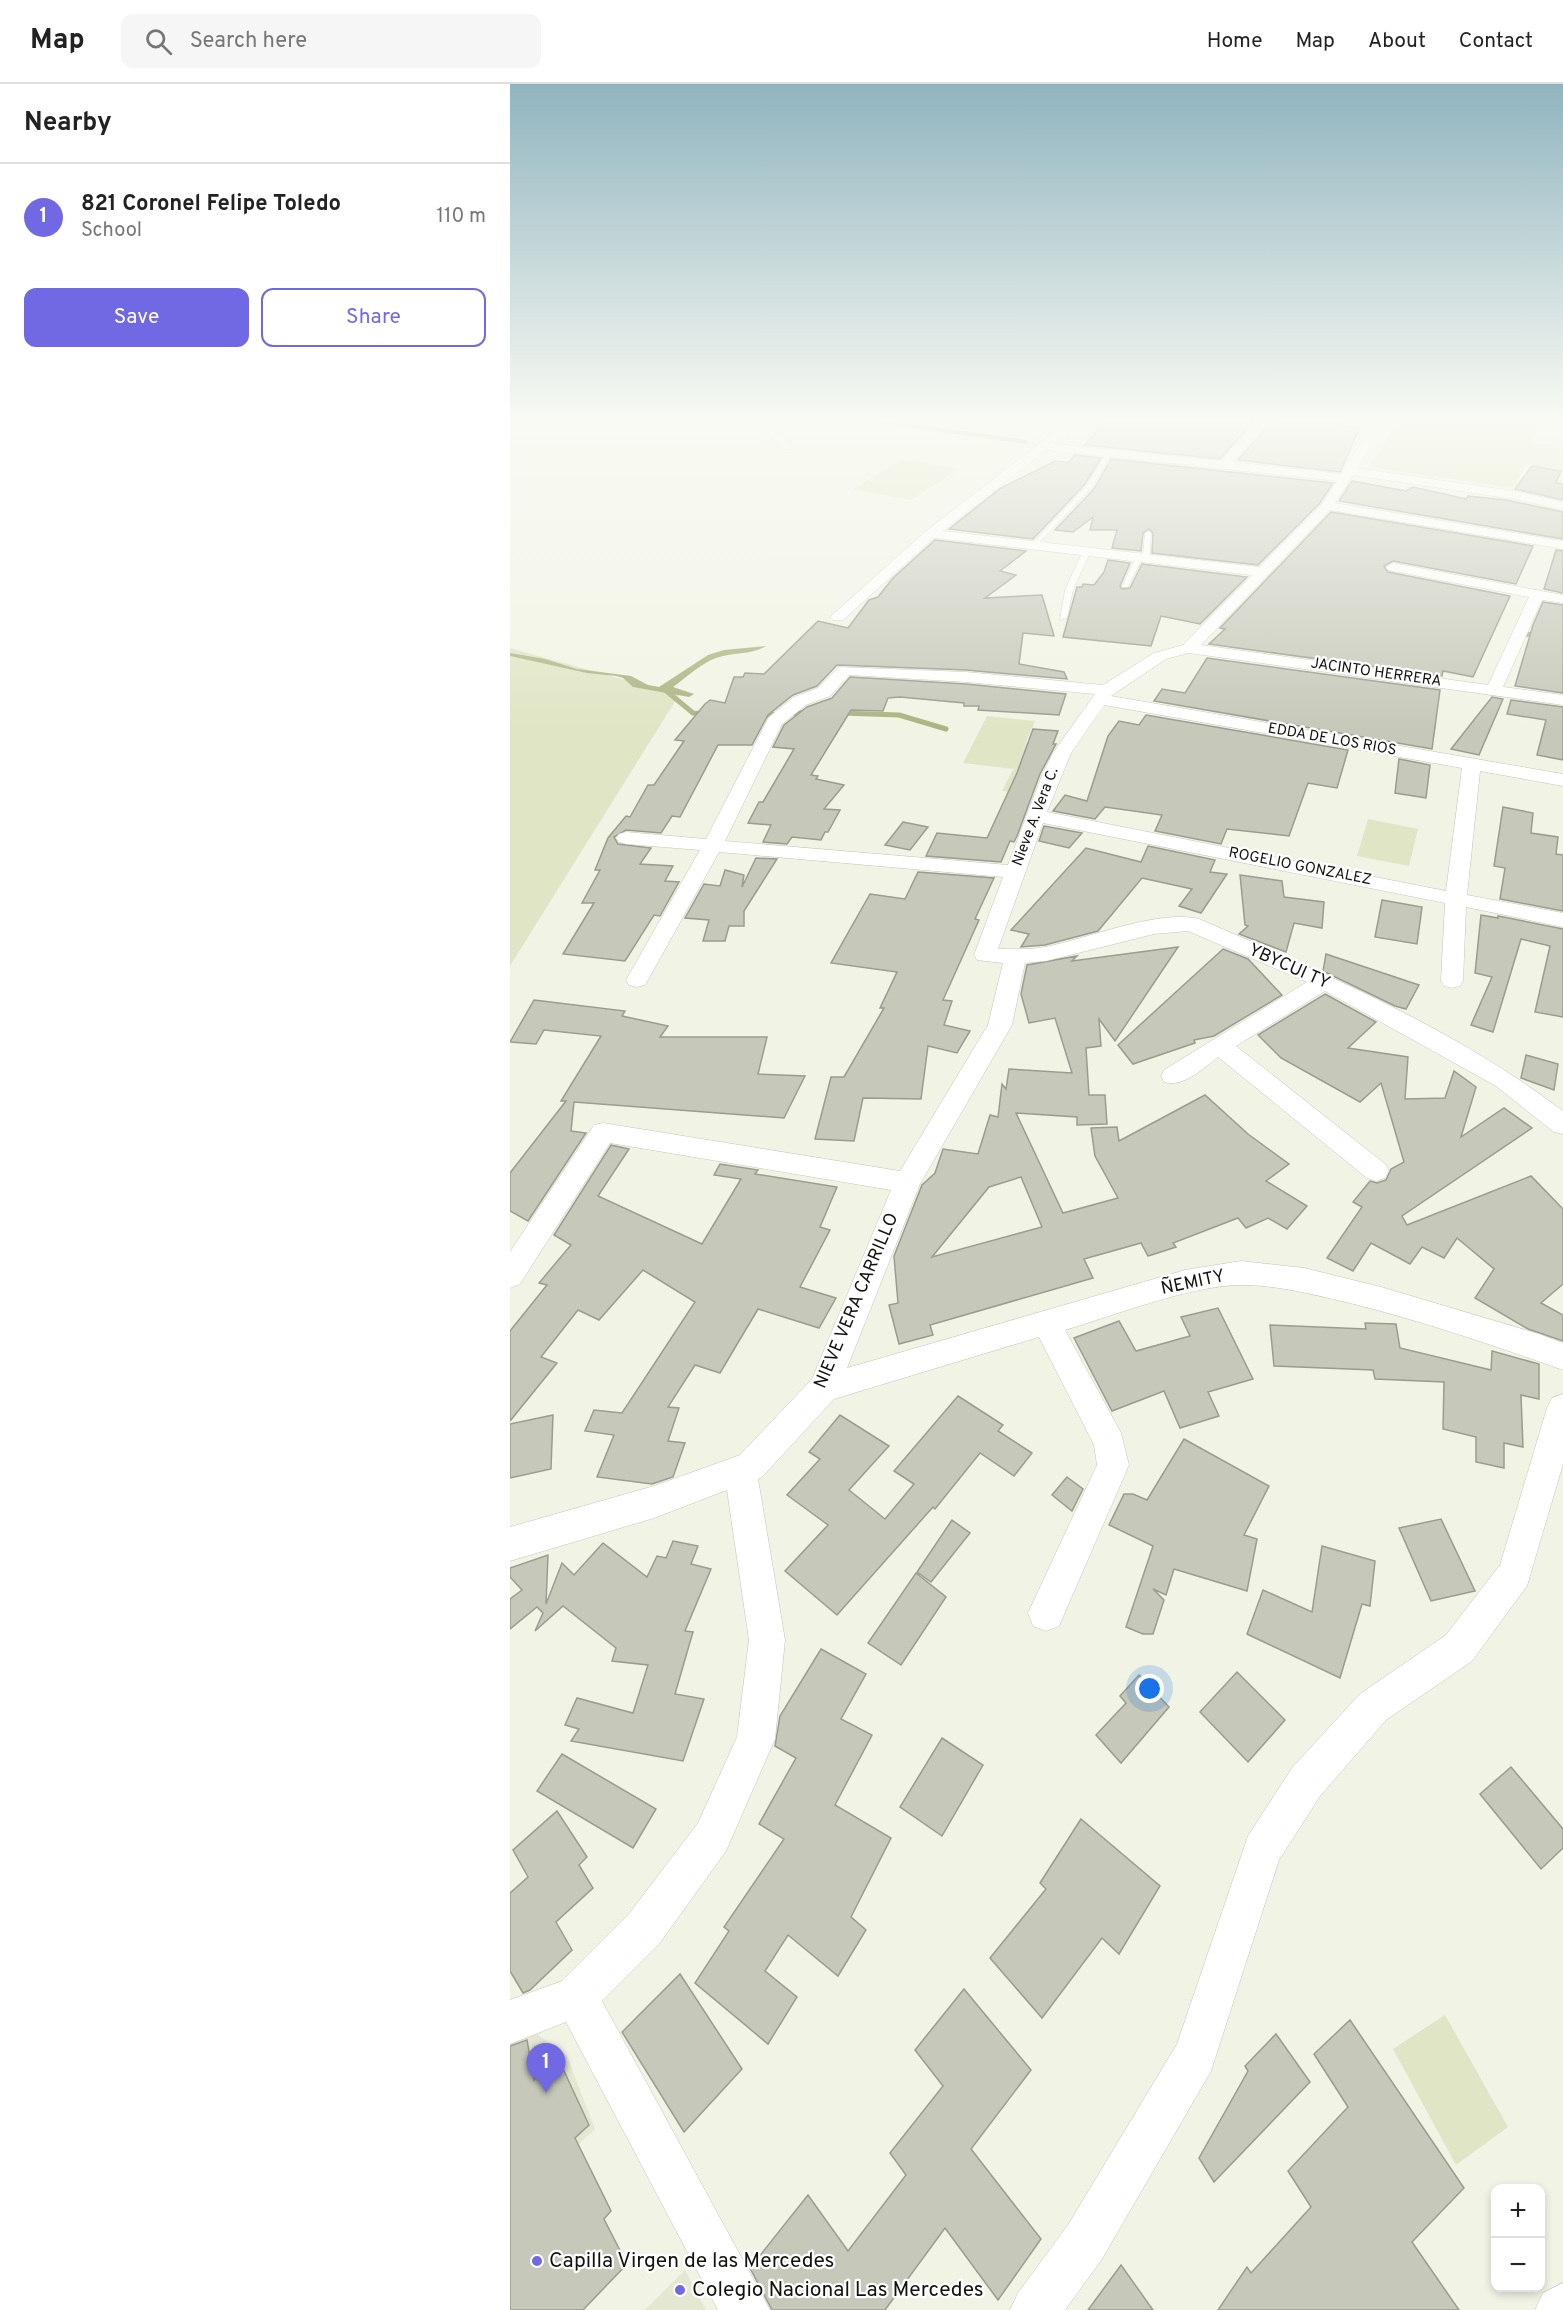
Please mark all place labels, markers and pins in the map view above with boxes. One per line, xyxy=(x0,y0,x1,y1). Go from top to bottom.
pin: 1 xyxy=(526,2044,566,2093)
place label: Capilla Virgen de las Mercedes xyxy=(549,2248,834,2275)
marker: Capilla Virgen de las Mercedes xyxy=(530,2254,544,2268)
place label: Colegio Nacional Las Mercedes xyxy=(692,2277,984,2304)
marker: Colegio Nacional Las Mercedes xyxy=(673,2283,687,2297)

